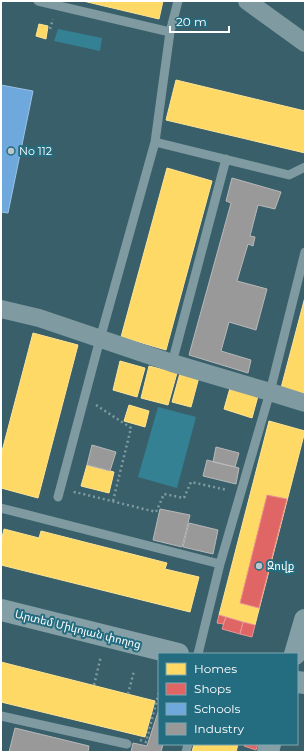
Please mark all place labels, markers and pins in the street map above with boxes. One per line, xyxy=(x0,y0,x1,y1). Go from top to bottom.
place label: No 112 xyxy=(19,144,52,158)
marker: No 112 xyxy=(6,146,16,156)
place label: Զովք xyxy=(267,559,294,573)
marker: Զովք xyxy=(254,561,264,571)

